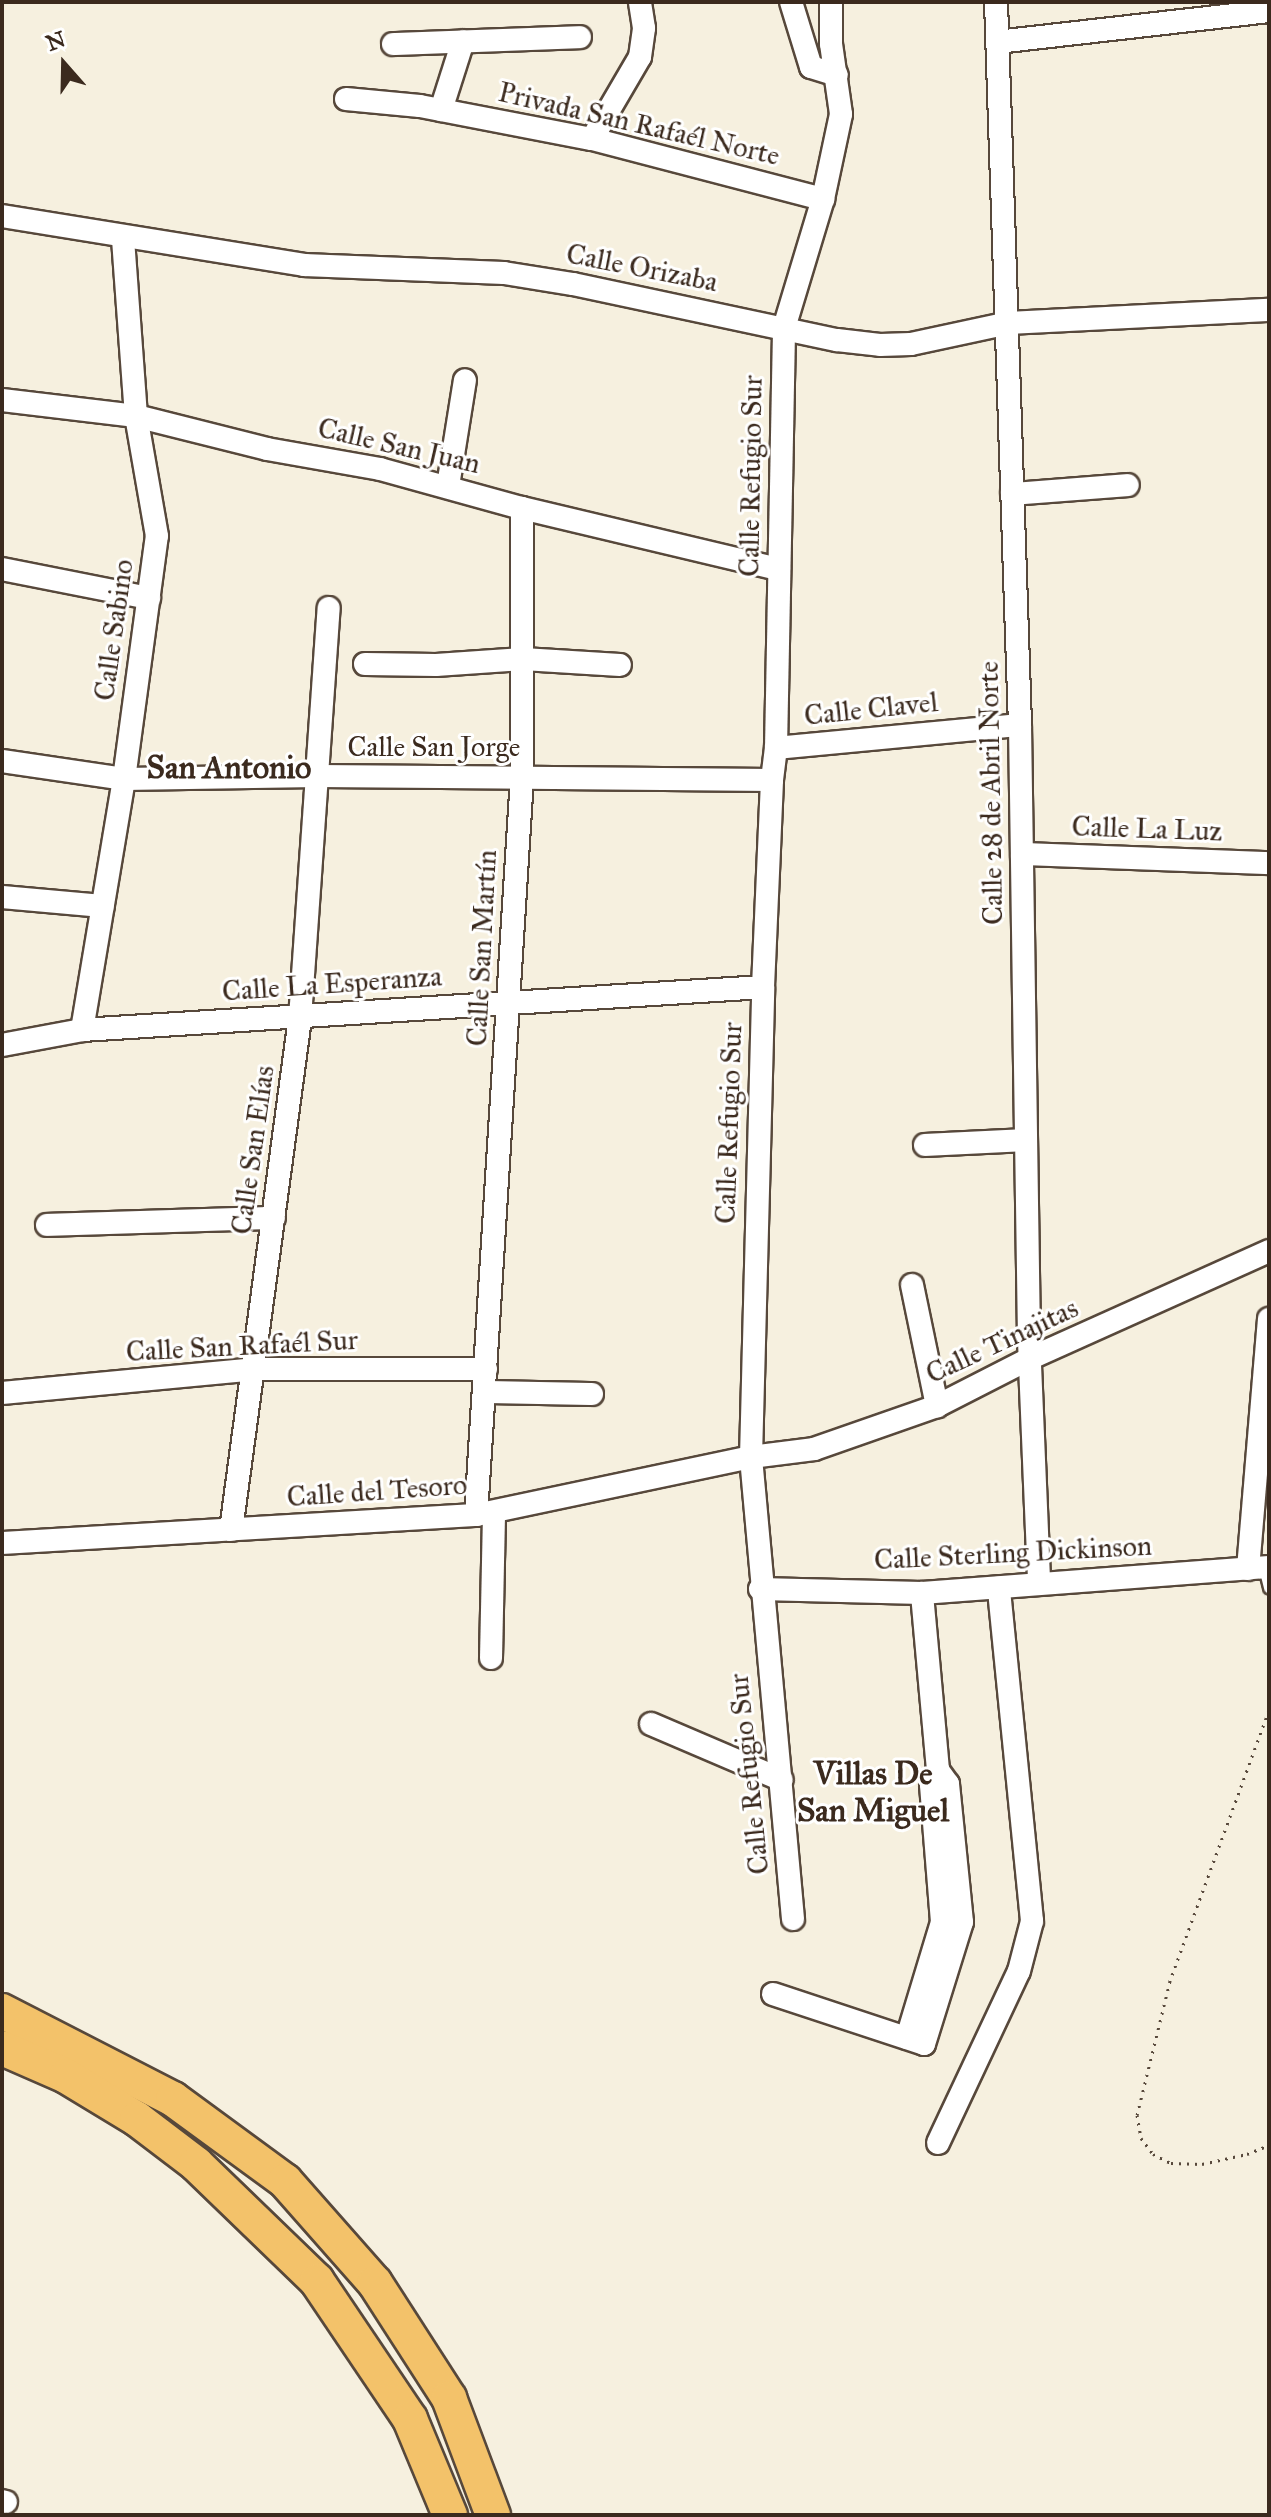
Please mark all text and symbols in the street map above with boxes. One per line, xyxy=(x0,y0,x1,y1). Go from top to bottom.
north arrow xyxy=(24,24,104,104)
text: N xyxy=(42,25,69,57)
street label: Privada San Rafaél Norte xyxy=(495,75,783,173)
street label: Calle Orizaba xyxy=(564,237,720,299)
street label: Calle Refugio Sur xyxy=(732,375,770,577)
street label: Calle San Juan xyxy=(315,411,483,481)
street label: Calle Sabino xyxy=(87,557,141,703)
street label: Calle 28 de Abril Norte xyxy=(972,661,1010,925)
street label: Calle Clavel xyxy=(803,685,939,733)
street label: Calle San Jorge xyxy=(348,730,520,764)
district label: San Antonio xyxy=(147,749,311,787)
street label: Calle La Luz xyxy=(1071,810,1223,848)
street label: Calle San Martín xyxy=(460,849,504,1047)
street label: Calle La Esperanza xyxy=(221,960,443,1008)
street label: Calle Refugio Sur xyxy=(709,1022,749,1224)
street label: Calle San Elías xyxy=(225,1063,281,1237)
street label: Calle Tinajitas xyxy=(921,1291,1083,1391)
street label: Calle San Rafaél Sur xyxy=(125,1323,359,1369)
street label: Calle del Tesoro xyxy=(286,1468,468,1514)
street label: Calle Sterling Dickinson xyxy=(873,1529,1153,1577)
street label: Calle Refugio Sur xyxy=(722,1672,776,1876)
district label: Villas De San Miguel xyxy=(797,1756,949,1831)

